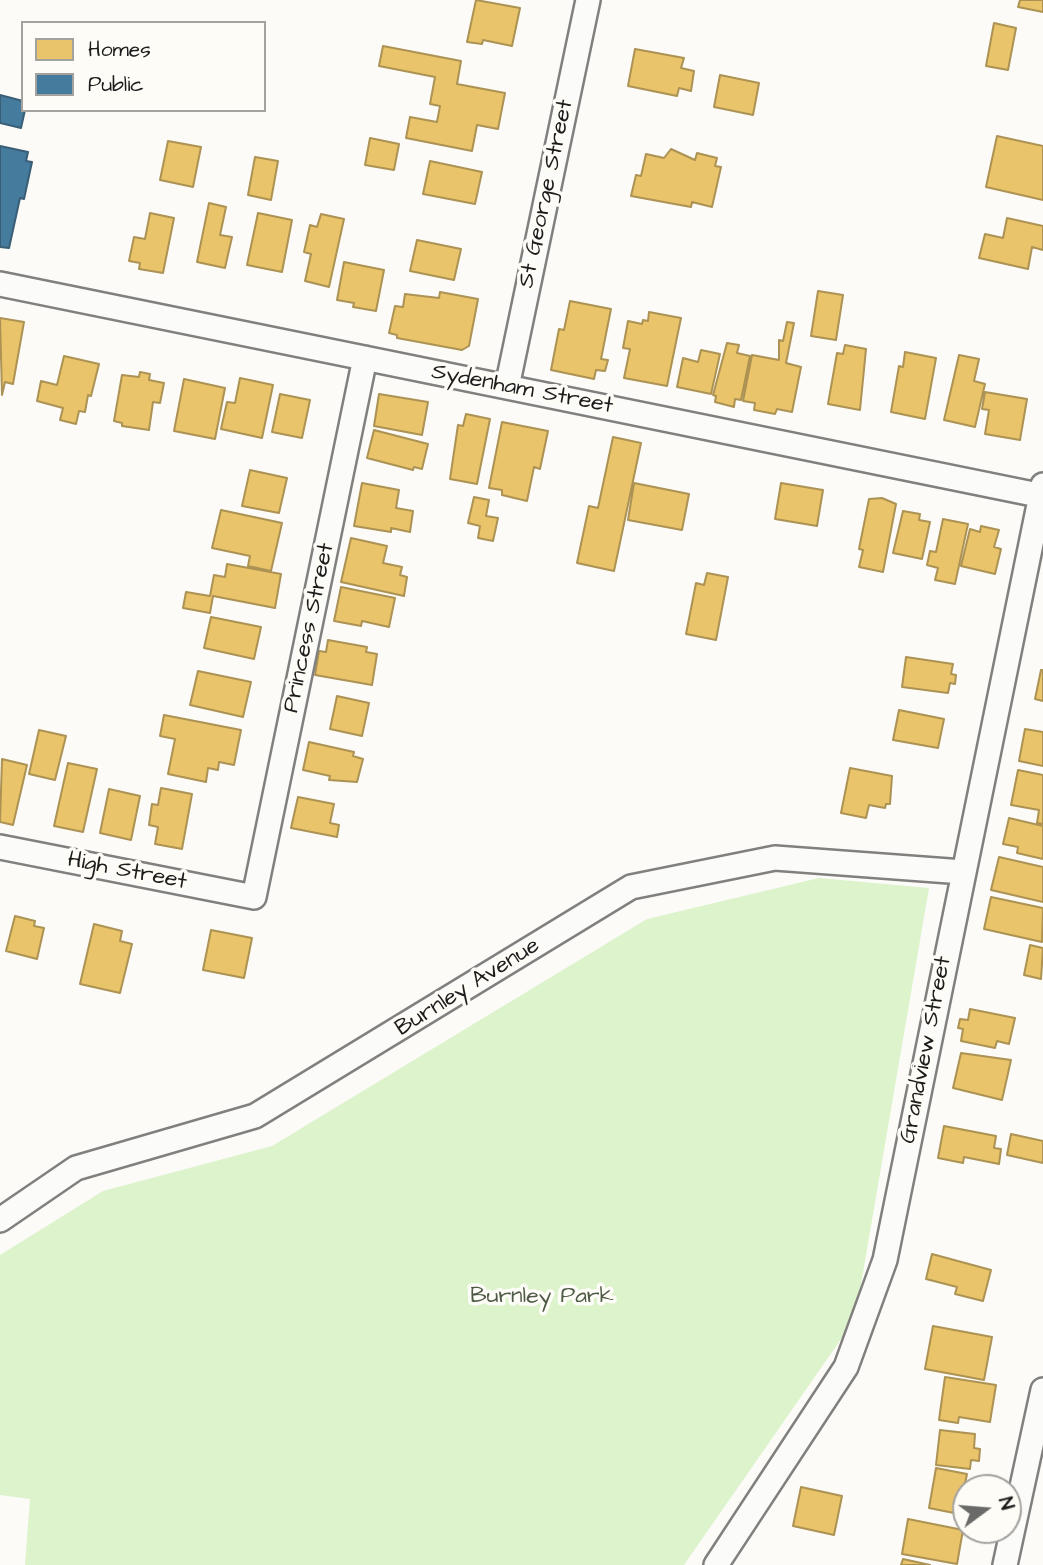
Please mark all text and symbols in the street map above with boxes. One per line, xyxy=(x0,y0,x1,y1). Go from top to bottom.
legend xyxy=(21,21,266,112)
text: Homes xyxy=(88,35,151,64)
text: Public xyxy=(88,70,144,99)
street label: St George Street xyxy=(514,97,580,291)
street label: Sydenham Street xyxy=(429,359,615,421)
street label: Princess Street xyxy=(279,541,341,715)
street label: High Street xyxy=(65,847,189,897)
street label: Burnley Avenue xyxy=(391,933,545,1043)
street label: Grandview Street xyxy=(895,954,959,1146)
park label: Burnley Park xyxy=(470,1283,614,1311)
north arrow xyxy=(952,1474,1022,1544)
text: N xyxy=(991,1494,1020,1513)

